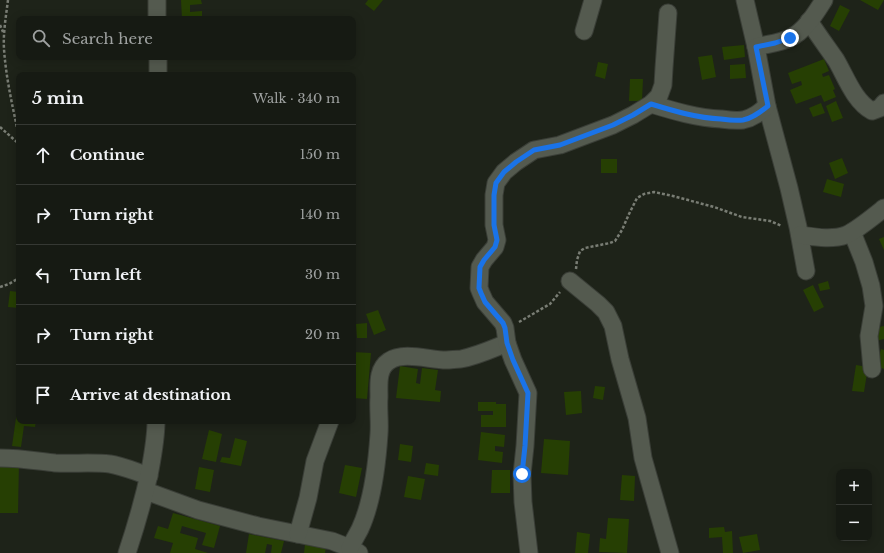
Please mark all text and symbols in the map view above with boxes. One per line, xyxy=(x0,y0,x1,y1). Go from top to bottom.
search box xyxy=(16,16,356,60)
icon: search xyxy=(30,27,52,49)
text: Search here xyxy=(62,29,153,48)
route end xyxy=(781,29,799,47)
text: 5 min xyxy=(32,88,84,109)
text: Walk · 340 m xyxy=(253,90,340,107)
icon: ahead xyxy=(32,144,54,166)
text: Continue xyxy=(70,145,145,164)
text: 150 m xyxy=(300,146,340,163)
icon: right xyxy=(32,204,54,226)
text: Turn right xyxy=(70,205,153,224)
text: 140 m xyxy=(300,206,340,223)
icon: left xyxy=(32,264,54,286)
text: Turn left xyxy=(70,265,141,284)
text: 30 m xyxy=(305,266,340,283)
icon: right xyxy=(32,324,54,346)
text: Turn right xyxy=(70,325,153,344)
text: 20 m xyxy=(305,326,340,343)
icon: arrive xyxy=(32,384,54,406)
text: Arrive at destination xyxy=(70,385,231,404)
route start xyxy=(513,465,531,483)
map controls xyxy=(836,469,872,541)
button: + xyxy=(836,469,872,505)
button: − xyxy=(836,505,872,541)

